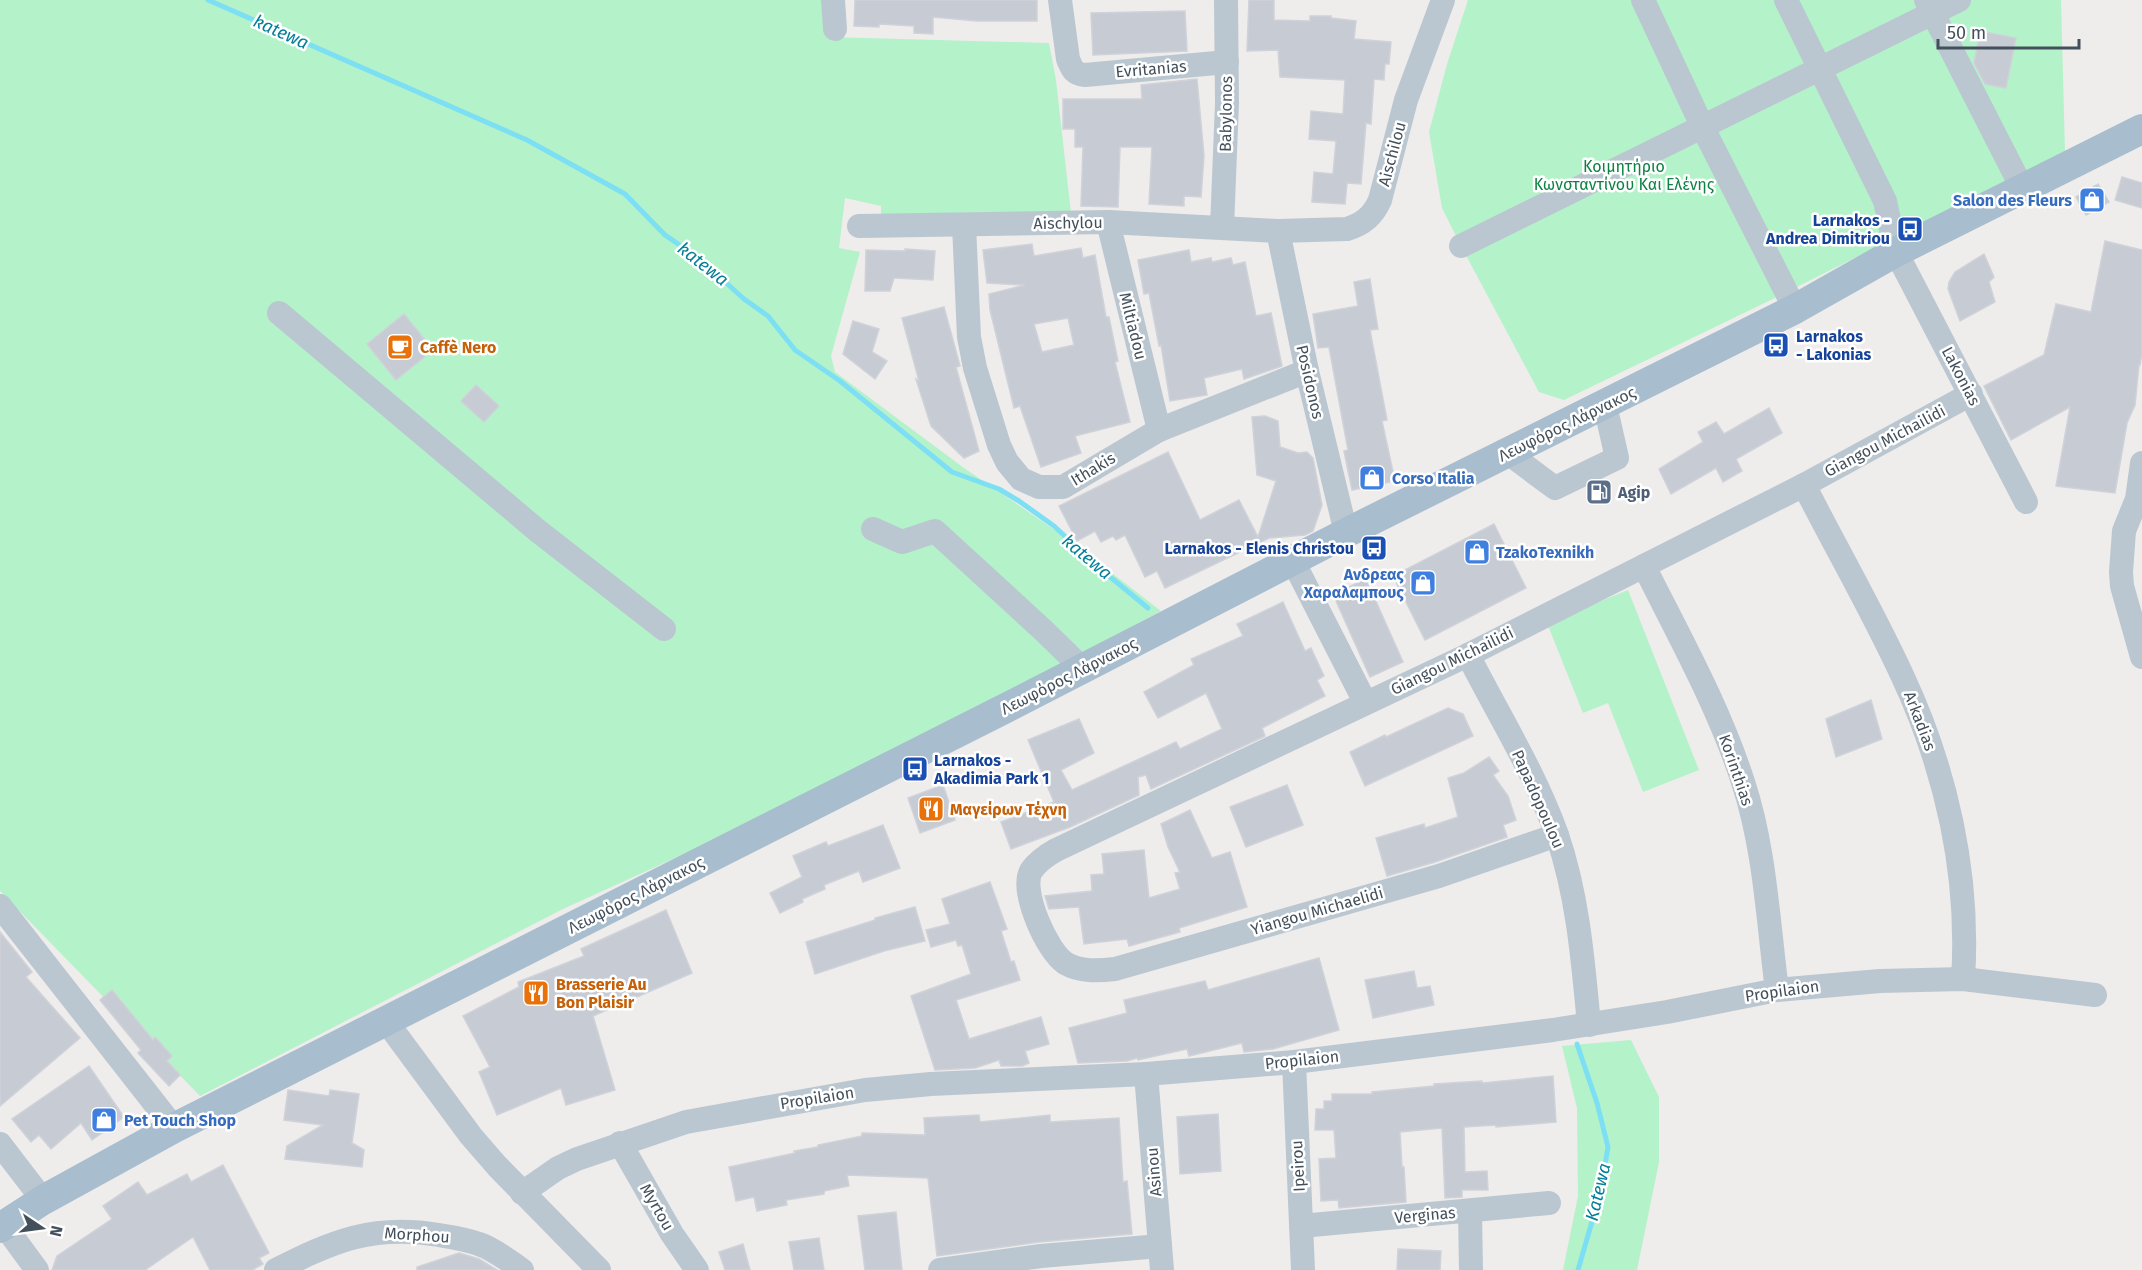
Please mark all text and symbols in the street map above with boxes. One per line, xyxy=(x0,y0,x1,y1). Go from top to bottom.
water label: katewa xyxy=(250,10,312,54)
scale bar xyxy=(1938,12,2079,50)
text: 50 m xyxy=(1947,22,1986,44)
street label: Evritanias xyxy=(1115,56,1187,82)
street label: Babylonos xyxy=(1216,76,1236,152)
street label: Aischilou xyxy=(1374,120,1410,188)
park label: Κοιμητήριο Κωνσταντίνου Και Ελένης xyxy=(1534,157,1715,194)
shop icon: Salon des Fleurs xyxy=(2077,185,2107,215)
place label: Salon des Fleurs xyxy=(1953,191,2072,210)
place label: Larnakos - Andrea Dimitriou xyxy=(1765,211,1890,248)
street label: Aischylou xyxy=(1033,213,1103,233)
bus stop icon: Larnakos - Andrea Dimitriou xyxy=(1895,214,1925,244)
water label: katewa xyxy=(673,237,733,291)
street label: Miltiadou xyxy=(1115,290,1151,362)
place label: Larnakos - Lakonias xyxy=(1796,327,1871,364)
bus stop icon: Larnakos - Lakonias xyxy=(1761,330,1791,360)
cafe icon: Caffè Nero xyxy=(385,332,415,362)
place label: Caffè Nero xyxy=(420,338,496,357)
street label: Posidonos xyxy=(1292,343,1328,421)
street label: Lakonias xyxy=(1938,343,1984,409)
street label: Λεωφόρος Λάρνακος xyxy=(1495,382,1639,465)
street label: Giangou Michailidi xyxy=(1821,401,1949,481)
street label: Ithakis xyxy=(1067,448,1119,490)
shop icon: Corso Italia xyxy=(1357,463,1387,493)
place label: Corso Italia xyxy=(1392,469,1475,488)
fuel station icon: Agip xyxy=(1584,477,1614,507)
place label: Agip xyxy=(1617,483,1650,502)
water label: katewa xyxy=(1058,530,1116,584)
bus stop icon: Larnakos - Elenis Christou xyxy=(1359,533,1389,563)
shop icon: TzakoTexnikh xyxy=(1462,537,1492,567)
place label: Larnakos - Elenis Christou xyxy=(1165,539,1354,558)
place label: TzakoTexnikh xyxy=(1496,543,1594,562)
place label: Ανδρεας Χαραλαμπους xyxy=(1303,565,1404,602)
shop icon: Ανδρεας Χαραλαμπους xyxy=(1408,568,1438,598)
street label: Giangou Michailidi xyxy=(1388,623,1516,699)
street label: Λεωφόρος Λάρνακος xyxy=(998,633,1141,719)
street label: Arkadias xyxy=(1900,689,1940,753)
street label: Korinthias xyxy=(1715,732,1757,808)
street label: Papadopoulou xyxy=(1508,747,1568,851)
place label: Larnakos - Akadimia Park 1 xyxy=(933,751,1050,788)
bus stop icon: Larnakos - Akadimia Park 1 xyxy=(900,754,930,784)
restaurant icon: Μαγείρων Τέχνη xyxy=(916,794,946,824)
place label: Μαγείρων Τέχνη xyxy=(950,800,1067,819)
street label: Λεωφόρος Λάρνακος xyxy=(565,852,708,938)
street label: Yiangou Michaelidi xyxy=(1249,883,1385,939)
place label: Brasserie Au Bon Plaisir xyxy=(556,975,647,1012)
street label: Propilaion xyxy=(1744,976,1820,1006)
restaurant icon: Brasserie Au Bon Plaisir xyxy=(521,978,551,1008)
street label: Propilaion xyxy=(1264,1047,1340,1073)
street label: Propilaion xyxy=(779,1083,855,1113)
shop icon: Pet Touch Shop xyxy=(89,1105,119,1135)
place label: Pet Touch Shop xyxy=(124,1111,236,1130)
street label: Ipeirou xyxy=(1287,1140,1309,1192)
street label: Asinou xyxy=(1142,1147,1166,1197)
water label: Katewa xyxy=(1581,1161,1615,1223)
street label: Myrtou xyxy=(636,1180,678,1234)
north arrow xyxy=(12,1198,72,1258)
street label: Verginas xyxy=(1394,1203,1456,1227)
street label: Morphou xyxy=(384,1223,450,1247)
text: N xyxy=(46,1224,67,1239)

